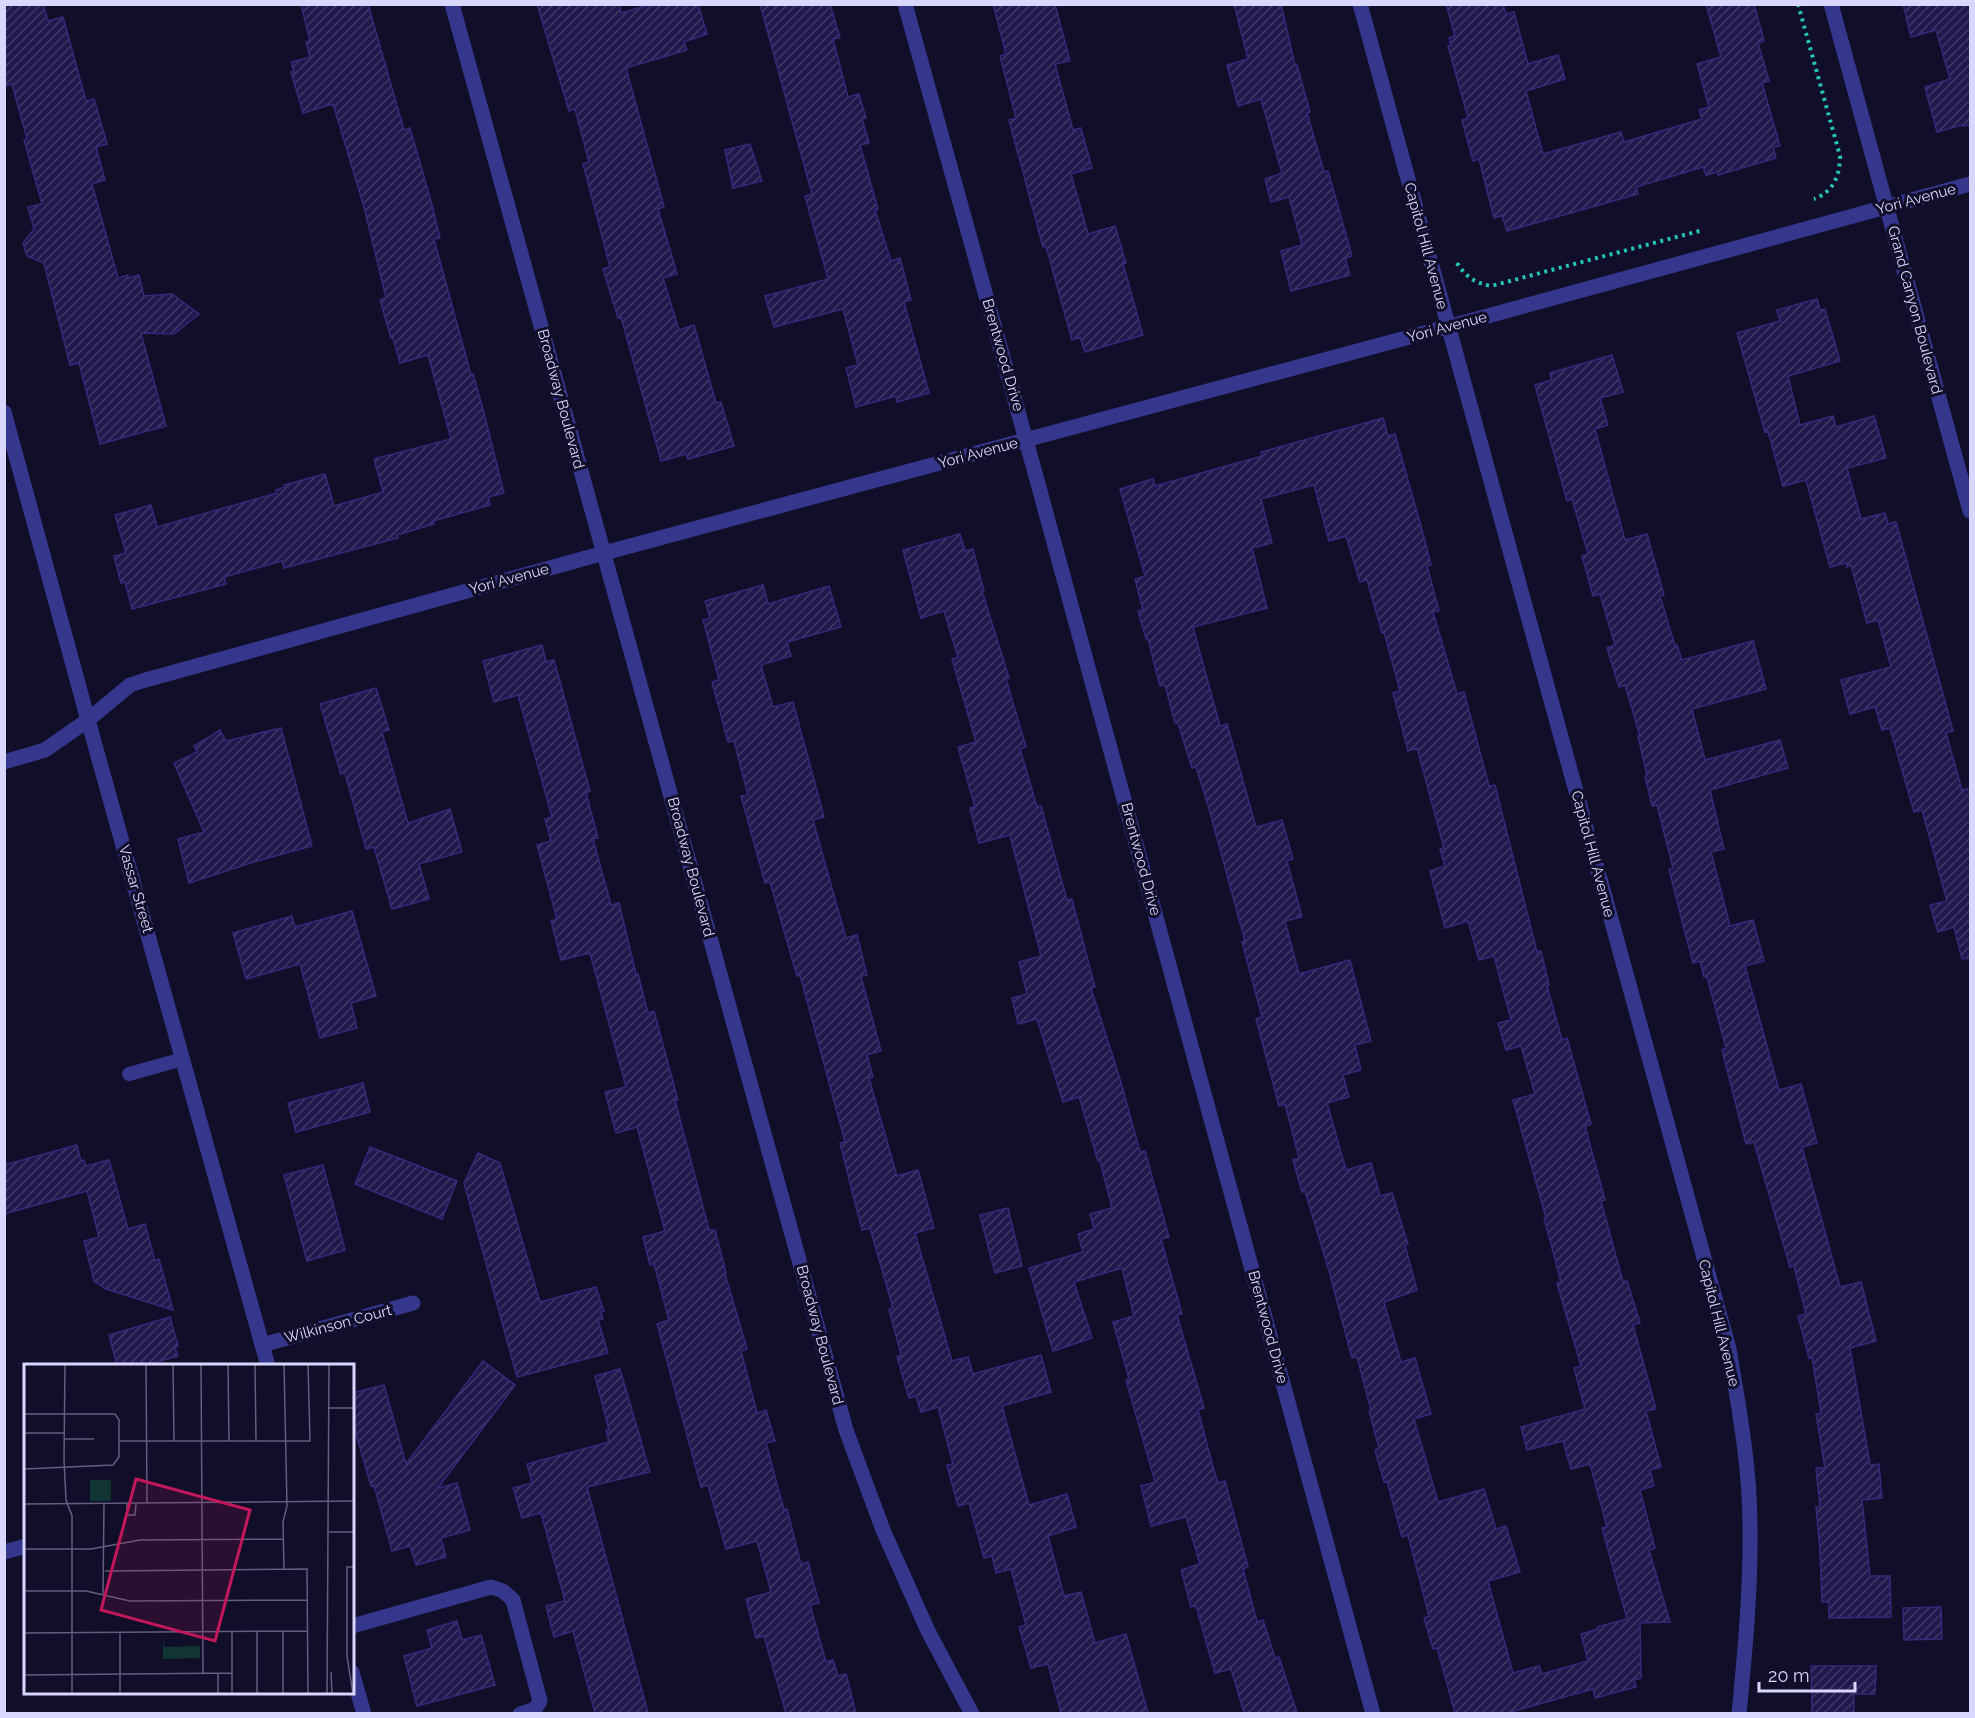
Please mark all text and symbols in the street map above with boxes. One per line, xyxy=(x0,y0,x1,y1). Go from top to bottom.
street label: Yori Avenue xyxy=(1874,180,1958,218)
street label: Capitol Hill Avenue xyxy=(1400,181,1452,311)
street label: Grand Canyon Boulevard xyxy=(1884,224,1946,396)
street label: Brentwood Drive xyxy=(978,297,1028,414)
street label: Yori Avenue xyxy=(1405,308,1489,346)
street label: Broadway Boulevard xyxy=(534,327,588,471)
street label: Yori Avenue xyxy=(936,434,1020,472)
street label: Yori Avenue xyxy=(467,560,551,598)
street label: Capitol Hill Avenue xyxy=(1567,789,1619,919)
street label: Broadway Boulevard xyxy=(664,795,718,939)
street label: Brentwood Drive xyxy=(1117,801,1165,918)
street label: Vassar Street xyxy=(115,843,157,935)
street label: Capitol Hill Avenue xyxy=(1695,1258,1744,1389)
street label: Broadway Boulevard xyxy=(793,1263,847,1407)
street label: Brentwood Drive xyxy=(1244,1269,1292,1386)
street label: Wilkinson Court xyxy=(282,1301,394,1347)
inset map xyxy=(24,1364,354,1694)
scale bar xyxy=(1759,1655,1855,1693)
text: 20 m xyxy=(1768,1665,1810,1686)

